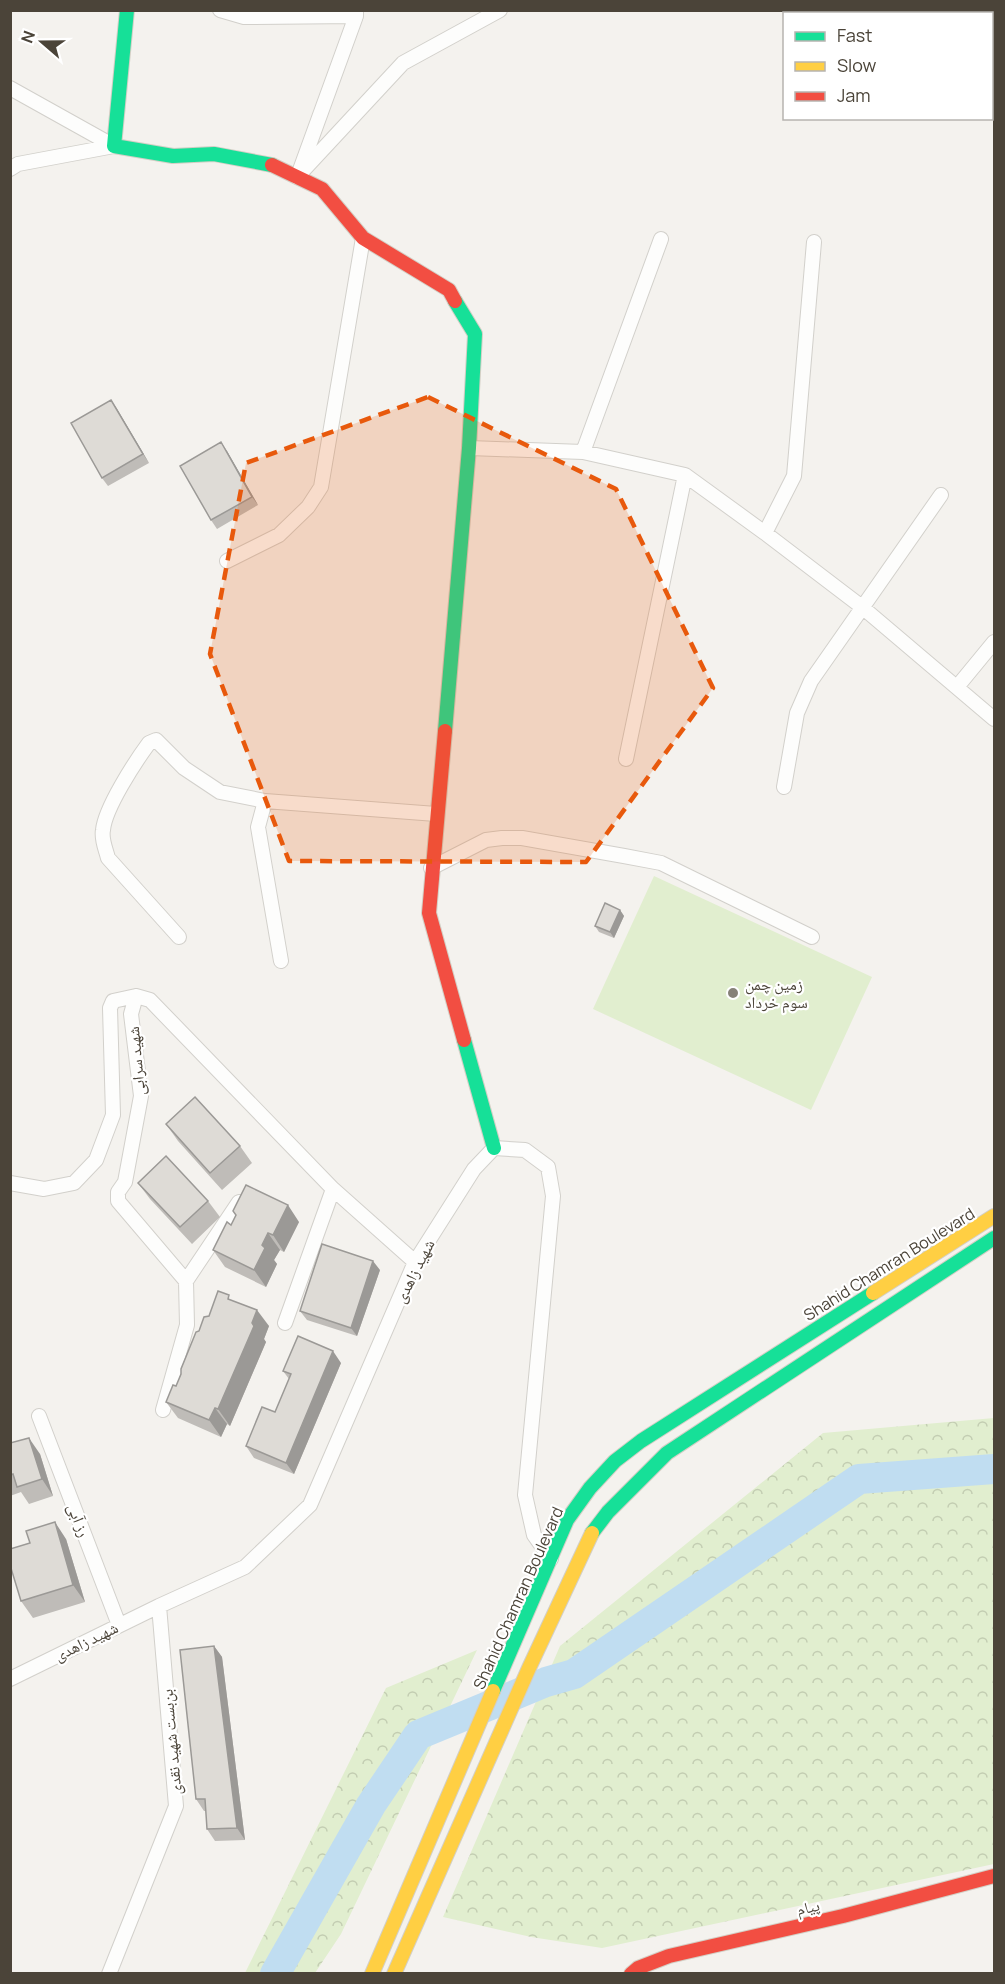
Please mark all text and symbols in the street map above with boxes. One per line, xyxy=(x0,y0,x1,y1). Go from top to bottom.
north arrow xyxy=(12,12,72,72)
legend xyxy=(783,12,993,120)
text: Fast xyxy=(837,23,872,47)
text: N xyxy=(16,28,40,46)
text: Slow xyxy=(837,53,877,77)
text: Jam xyxy=(837,83,871,107)
place label: زمین چمن سوم خرداد xyxy=(745,973,808,1013)
marker: زمین چمن سوم خرداد xyxy=(726,986,740,1000)
street label: شهید سرابی xyxy=(122,1025,150,1097)
street label: Shahid Chamran Boulevard xyxy=(799,1202,979,1326)
street label: شهید زاهدی xyxy=(389,1235,439,1307)
street label: رز آبی xyxy=(63,1500,95,1540)
street label: Shahid Chamran Boulevard xyxy=(468,1503,568,1693)
street label: شهید زاهدی xyxy=(50,1616,122,1666)
street label: بن‌بست شهید نقدی xyxy=(155,1688,187,1796)
street label: پیام xyxy=(794,1894,822,1920)

